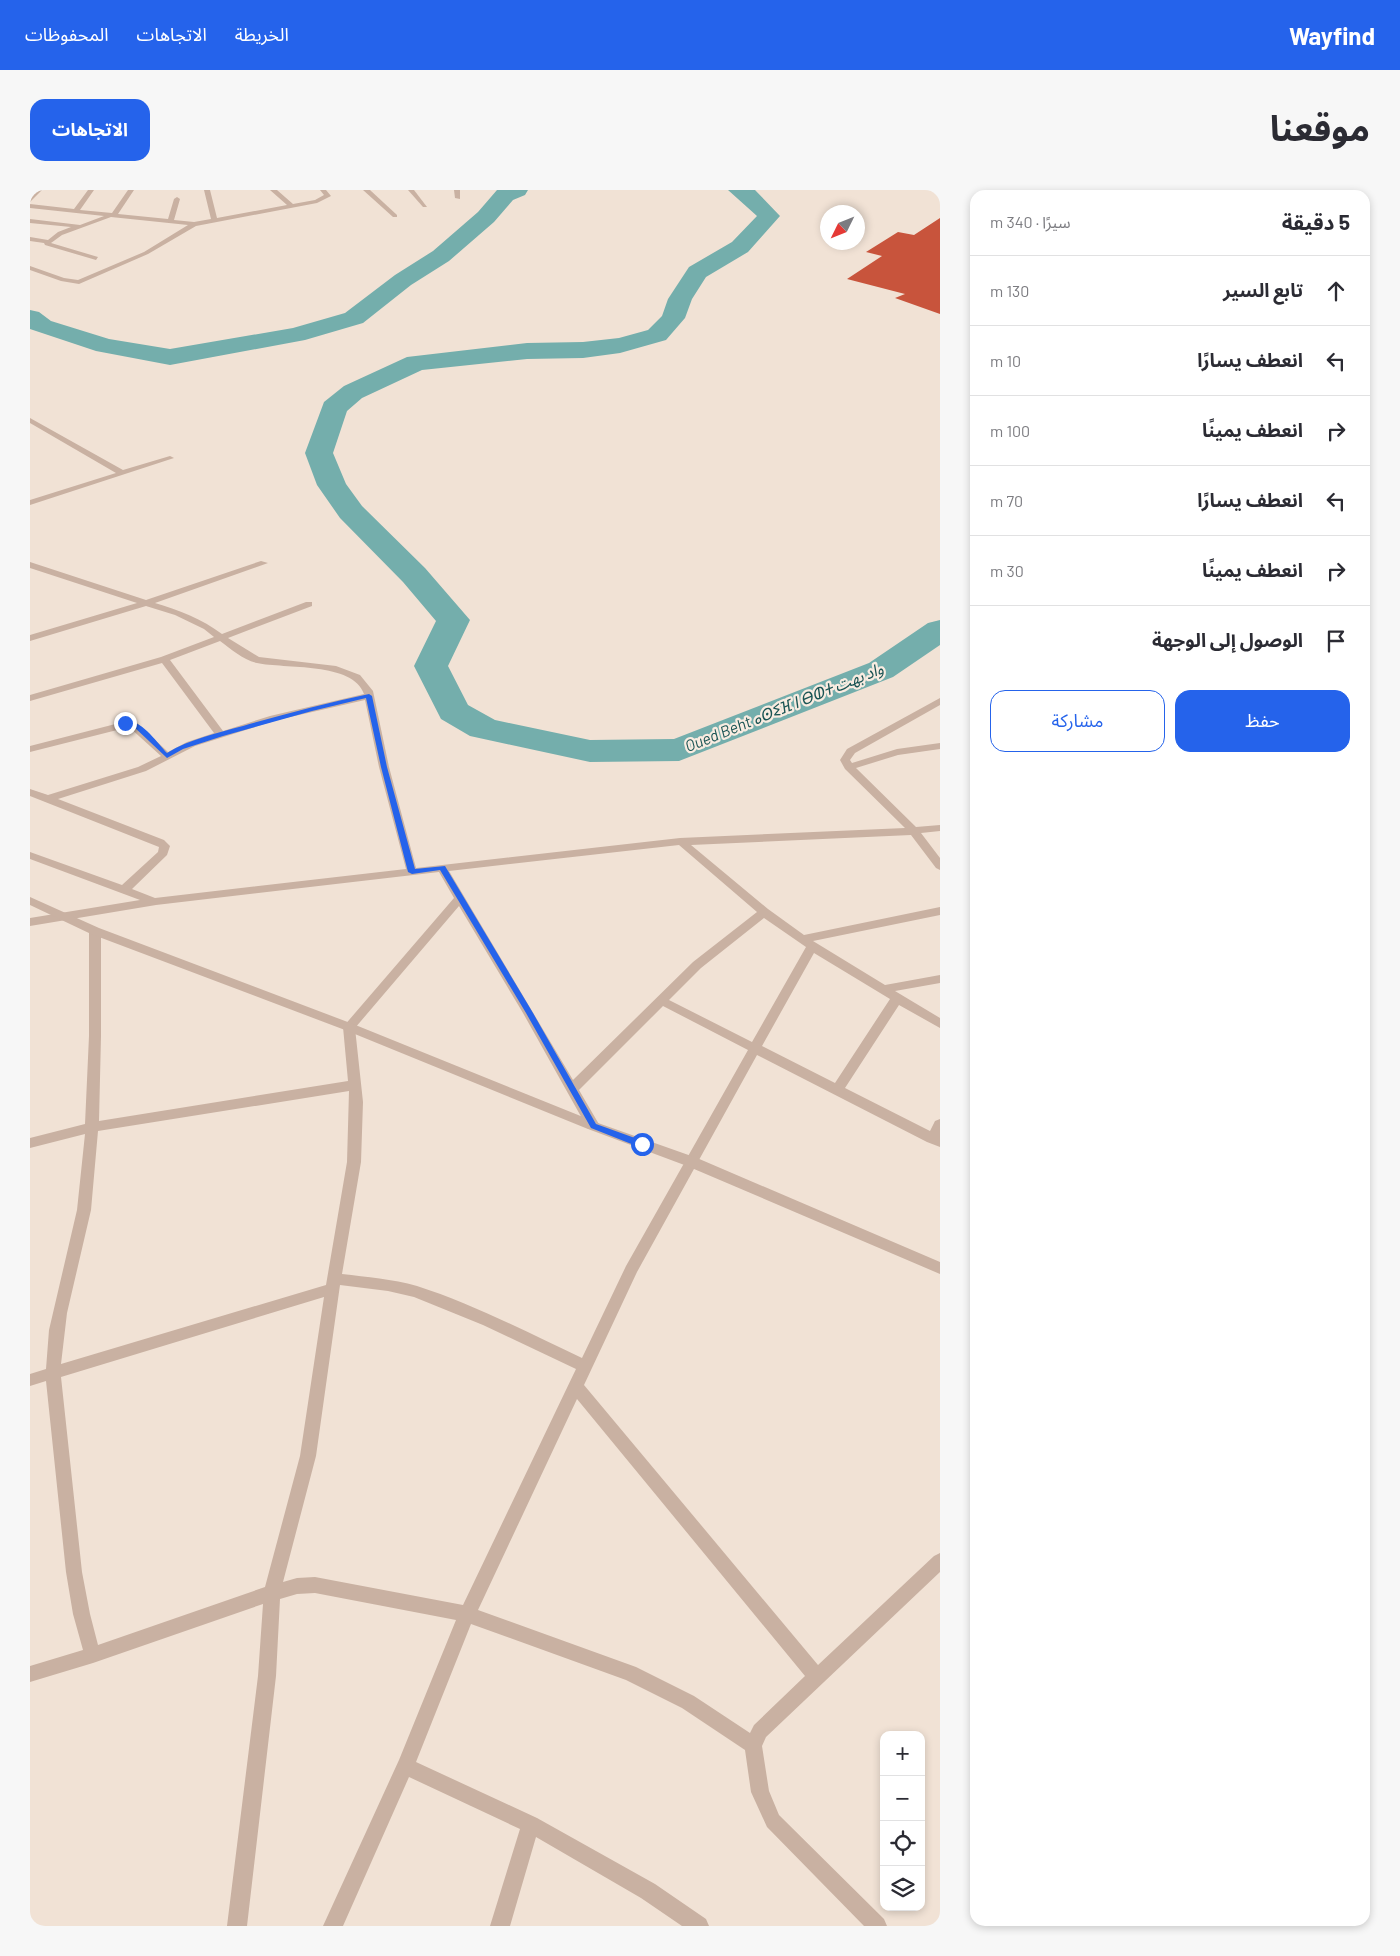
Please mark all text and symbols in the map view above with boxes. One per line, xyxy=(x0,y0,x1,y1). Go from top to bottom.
text: Wayfind xyxy=(1289,21,1375,50)
text: المحفوظات xyxy=(25,23,109,45)
text: الاتجاهات xyxy=(137,23,207,45)
text: الخريطة xyxy=(235,23,289,45)
button: الاتجاهات xyxy=(30,99,150,161)
text: موقعنا xyxy=(1270,106,1370,148)
north arrow xyxy=(820,205,865,250)
text: 5 دقيقة xyxy=(1282,209,1350,234)
text: سيرًا · 340 m xyxy=(990,212,1071,231)
icon: ahead xyxy=(1322,277,1350,305)
text: تابع السير xyxy=(1223,278,1303,301)
text: 130 m xyxy=(990,281,1029,300)
icon: left xyxy=(1322,347,1350,375)
text: انعطف يسارًا xyxy=(1197,348,1303,371)
text: 10 m xyxy=(990,351,1021,370)
icon: right xyxy=(1322,417,1350,445)
text: انعطف يمينًا xyxy=(1202,418,1303,441)
text: 100 m xyxy=(990,421,1030,440)
icon: left xyxy=(1322,487,1350,515)
text: انعطف يسارًا xyxy=(1197,488,1303,511)
text: 70 m xyxy=(990,491,1023,510)
icon: right xyxy=(1322,557,1350,585)
text: انعطف يمينًا xyxy=(1202,558,1303,581)
text: 30 m xyxy=(990,561,1024,580)
icon: arrive xyxy=(1322,627,1350,655)
text: الوصول إلى الوجهة xyxy=(1152,628,1303,651)
water label: Oued Beht ⴰⵙⵉⴼ ⵏ ⴱⵀⵜ واد بهت xyxy=(682,658,886,756)
button: مشاركة xyxy=(990,690,1165,752)
button: حفظ xyxy=(1175,690,1350,752)
route end xyxy=(114,712,137,735)
route start xyxy=(631,1133,654,1156)
map controls xyxy=(880,1731,925,1911)
button: + xyxy=(880,1731,925,1776)
button: − xyxy=(880,1776,925,1821)
button: locate xyxy=(880,1821,925,1866)
button: layers xyxy=(880,1866,925,1911)

